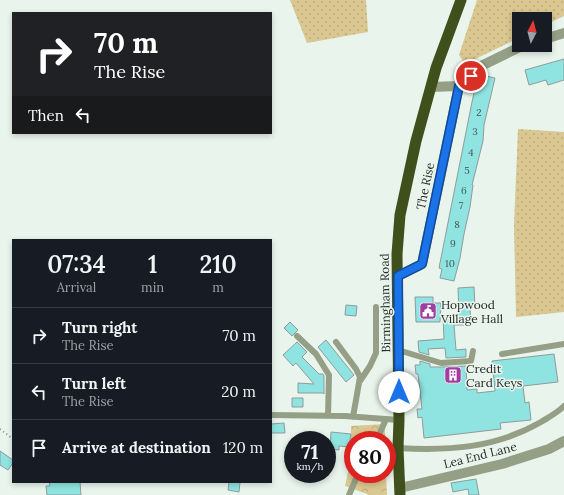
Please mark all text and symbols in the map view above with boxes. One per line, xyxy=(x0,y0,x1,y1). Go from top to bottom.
north arrow xyxy=(512,12,552,52)
map controls xyxy=(512,12,552,52)
text: 70 m xyxy=(94,25,158,61)
icon: right xyxy=(28,28,80,80)
pin xyxy=(454,59,488,93)
text: The Rise xyxy=(94,60,165,83)
icon: arrive xyxy=(460,65,482,87)
icon: left xyxy=(72,104,94,126)
text: Then xyxy=(28,106,64,125)
house number: 2 xyxy=(476,106,482,119)
house number: 3 xyxy=(472,125,478,138)
house number: 4 xyxy=(468,146,474,159)
street label: The Rise xyxy=(413,161,437,211)
house number: 5 xyxy=(464,164,470,177)
house number: 6 xyxy=(461,184,467,197)
house number: 7 xyxy=(459,199,464,212)
house number: 8 xyxy=(454,218,460,231)
house number: 9 xyxy=(450,237,456,250)
text: 07:34 xyxy=(47,249,106,280)
text: 1 xyxy=(148,249,157,280)
text: 210 xyxy=(199,249,237,280)
street label: Birmingham Road xyxy=(377,253,393,353)
house number: 10 xyxy=(445,257,455,270)
text: Arrival xyxy=(57,279,96,296)
text: min xyxy=(141,279,164,296)
text: m xyxy=(212,279,224,296)
place label: Hopwood Village Hall xyxy=(440,297,503,326)
public building icon: Hopwood Village Hall xyxy=(418,301,438,321)
text: Turn right xyxy=(62,318,138,337)
icon: right xyxy=(28,325,50,347)
text: 70 m xyxy=(222,326,256,345)
text: The Rise xyxy=(62,337,113,354)
place label: Credit Card Keys xyxy=(466,361,523,390)
building icon: Credit Card Keys xyxy=(443,365,463,385)
position arrow xyxy=(378,371,420,413)
text: Turn left xyxy=(62,374,126,393)
icon: left xyxy=(28,381,50,403)
text: 20 m xyxy=(221,382,256,401)
text: The Rise xyxy=(62,393,113,410)
speed limit sign: 80 xyxy=(344,431,396,483)
icon: arrive xyxy=(28,437,50,459)
text: Arrive at destination xyxy=(62,438,211,457)
text: 120 m xyxy=(223,438,263,457)
text: 71 xyxy=(301,439,319,464)
street label: Lea End Lane xyxy=(442,439,519,471)
text: km/h xyxy=(296,460,324,473)

